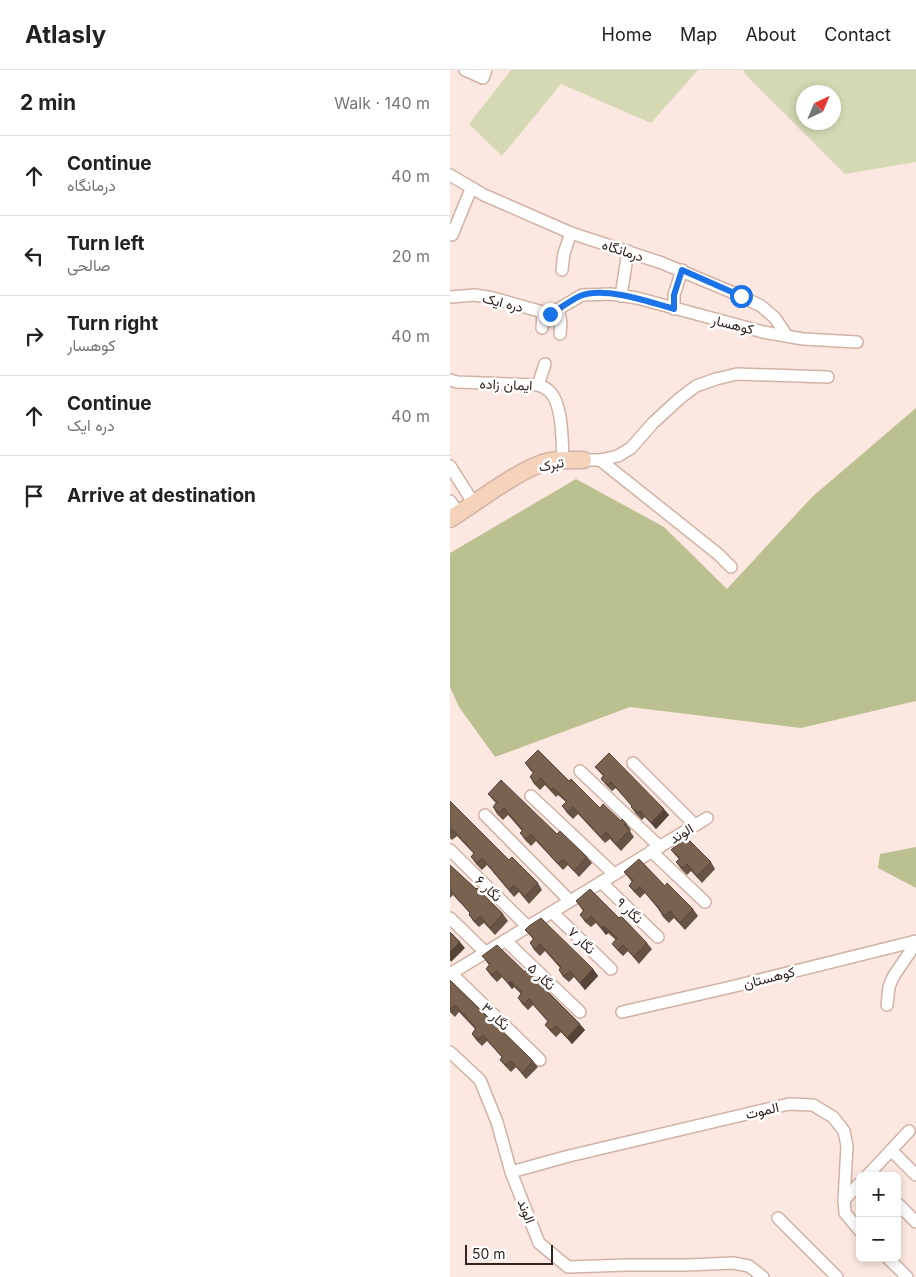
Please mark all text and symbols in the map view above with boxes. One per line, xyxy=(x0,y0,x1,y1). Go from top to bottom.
text: Atlasly xyxy=(25,20,106,49)
text: Home xyxy=(602,24,652,45)
text: Map xyxy=(680,24,717,45)
text: About xyxy=(745,24,796,45)
text: Contact xyxy=(824,24,891,45)
north arrow xyxy=(796,85,841,130)
text: 2 min xyxy=(20,90,76,115)
text: Walk · 140 m xyxy=(334,93,430,113)
text: Continue xyxy=(67,152,152,175)
icon: ahead xyxy=(20,162,48,190)
text: 40 m xyxy=(391,166,430,186)
text: درمانگاه xyxy=(67,175,116,195)
text: Turn left xyxy=(67,232,145,255)
street label: درمانگاه xyxy=(600,235,646,266)
icon: left xyxy=(20,242,48,270)
text: 20 m xyxy=(392,246,430,266)
text: صالحی xyxy=(67,255,110,275)
route start xyxy=(730,285,753,308)
street label: دره ایک xyxy=(480,289,526,316)
route end xyxy=(539,303,562,326)
street label: کوهسار xyxy=(709,310,756,338)
text: Turn right xyxy=(67,312,158,335)
icon: right xyxy=(20,322,48,350)
text: 40 m xyxy=(391,326,430,346)
text: کوهسار xyxy=(67,335,116,355)
street label: ایمان زاده xyxy=(479,375,533,394)
text: Continue xyxy=(67,392,152,415)
icon: ahead xyxy=(20,402,48,430)
text: 40 m xyxy=(391,406,430,426)
text: دره ایک xyxy=(67,415,115,435)
street label: تبرک xyxy=(537,453,565,476)
icon: arrive xyxy=(20,482,48,510)
text: Arrive at destination xyxy=(67,484,256,507)
street label: الوند xyxy=(666,819,697,848)
street label: نگار ۶ xyxy=(471,871,506,905)
street label: نگار ۹ xyxy=(613,893,647,927)
street label: نگار ۷ xyxy=(564,923,599,958)
street label: نگار ۵ xyxy=(524,959,559,994)
street label: کوهستان xyxy=(741,962,797,993)
street label: نگار ۳ xyxy=(478,998,514,1034)
street label: الموت xyxy=(744,1098,781,1123)
map controls xyxy=(856,1172,901,1262)
button: + xyxy=(856,1172,901,1217)
street label: الوند xyxy=(514,1196,540,1226)
button: − xyxy=(856,1217,901,1262)
scale bar xyxy=(465,1242,552,1265)
text: 50 m xyxy=(472,1245,506,1262)

